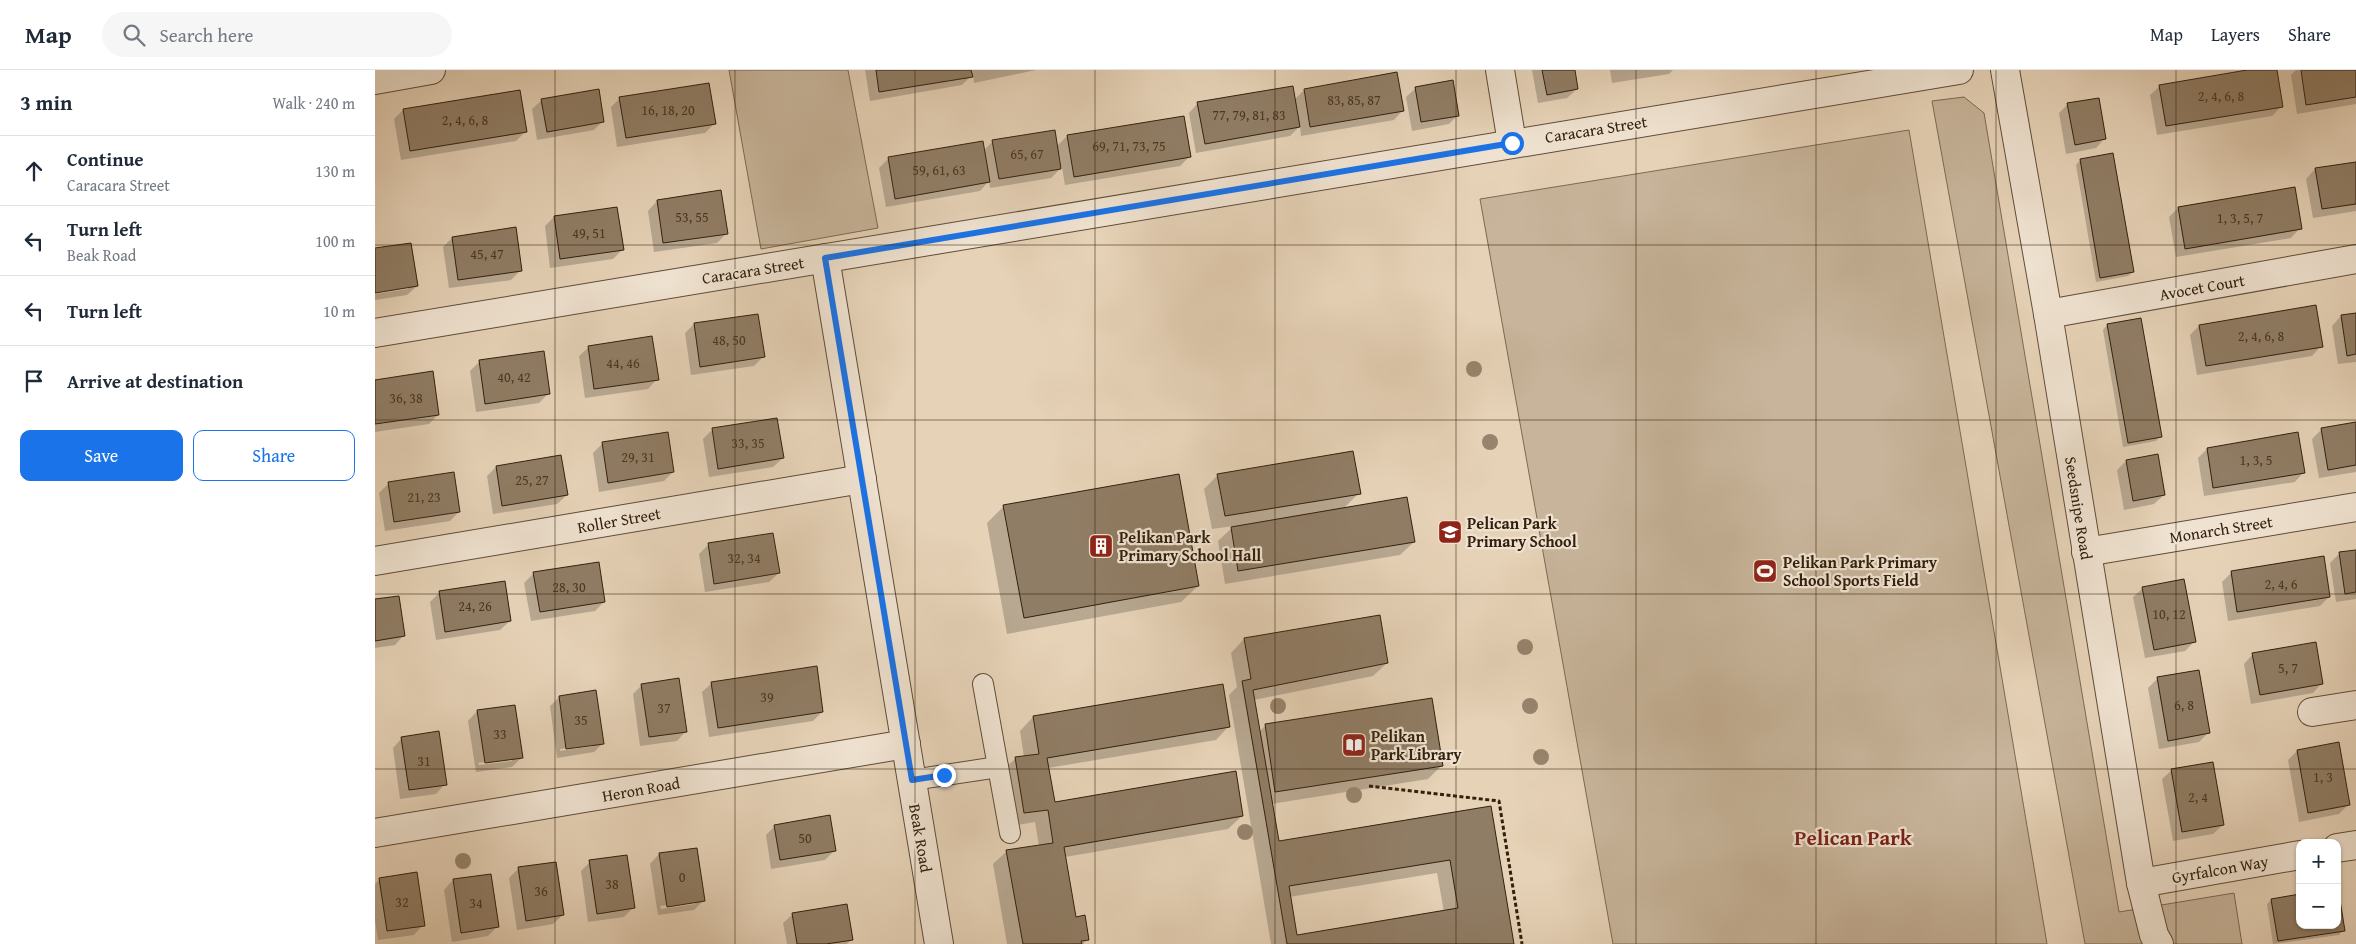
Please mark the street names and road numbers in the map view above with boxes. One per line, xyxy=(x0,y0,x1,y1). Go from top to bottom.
street label: Caracara Street xyxy=(1543,109,1649,149)
street label: Caracara Street xyxy=(700,250,806,290)
street label: Avocet Court xyxy=(2157,268,2247,306)
street label: Seedsnipe Road xyxy=(2059,455,2099,562)
street label: Roller Street xyxy=(575,501,663,539)
street label: Monarch Street xyxy=(2168,509,2275,549)
street label: Heron Road xyxy=(600,770,682,808)
street label: Beak Road xyxy=(903,802,939,875)
street label: Gyrfalcon Way xyxy=(2170,849,2270,889)

